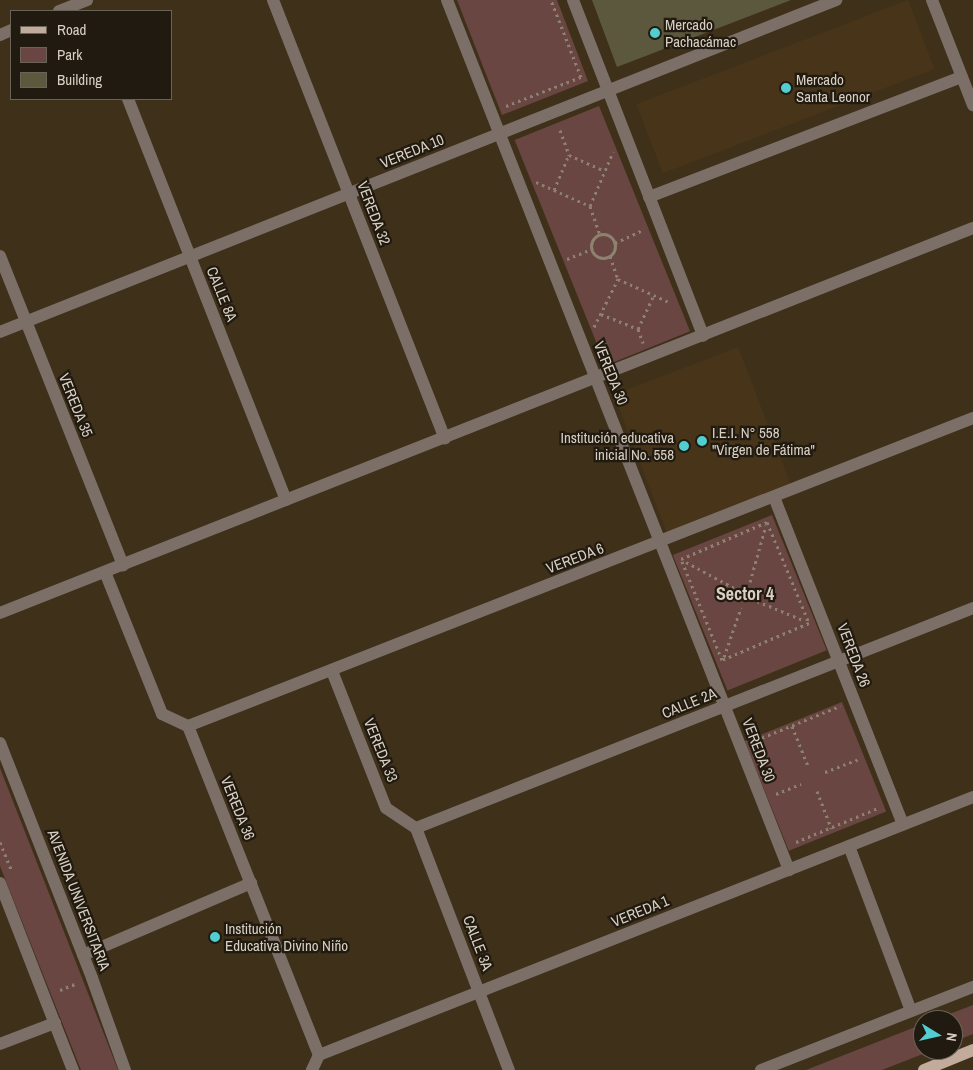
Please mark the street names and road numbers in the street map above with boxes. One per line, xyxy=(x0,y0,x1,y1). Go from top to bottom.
street label: VEREDA 10 xyxy=(377,130,447,172)
street label: VEREDA 32 xyxy=(353,178,395,248)
street label: CALLE 8A xyxy=(203,264,241,324)
street label: VEREDA 30 xyxy=(590,338,632,408)
street label: VEREDA 35 xyxy=(55,370,97,440)
street label: VEREDA 6 xyxy=(543,539,607,577)
street label: VEREDA 26 xyxy=(833,620,875,690)
street label: CALLE 2A xyxy=(659,684,719,722)
street label: VEREDA 33 xyxy=(360,715,402,785)
street label: VEREDA 30 xyxy=(738,715,780,785)
street label: VEREDA 36 xyxy=(217,773,259,843)
street label: AVENIDA UNIVERSITARIA xyxy=(44,827,114,973)
street label: VEREDA 1 xyxy=(608,891,672,931)
street label: CALLE 3A xyxy=(459,913,497,973)

